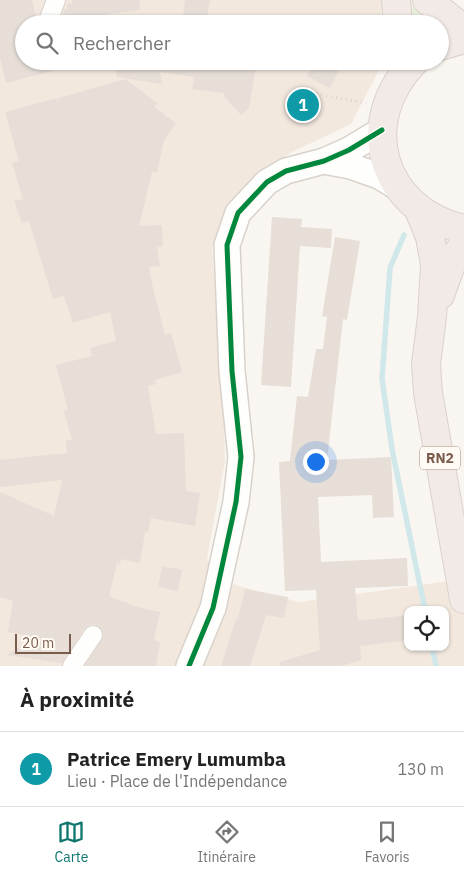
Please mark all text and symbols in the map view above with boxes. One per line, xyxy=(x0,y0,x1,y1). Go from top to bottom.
search box xyxy=(15,15,449,70)
icon: search xyxy=(33,29,61,57)
text: Rechercher xyxy=(73,31,171,55)
pin: 1 xyxy=(287,86,319,124)
road number: RN2 xyxy=(420,446,460,469)
your location xyxy=(303,449,329,475)
map controls xyxy=(404,606,449,651)
button: locate xyxy=(404,606,449,651)
scale bar xyxy=(15,631,71,654)
text: 20 m xyxy=(22,634,54,652)
text: À proximité xyxy=(20,685,134,713)
text: Patrice Emery Lumumba xyxy=(67,747,286,771)
text: 1 xyxy=(31,759,41,779)
text: 130 m xyxy=(397,759,444,779)
text: Lieu · Place de l'Indépendance xyxy=(67,771,287,791)
tab: Carte xyxy=(54,818,88,866)
tab: Itinéraire xyxy=(197,818,256,866)
tab: Favoris xyxy=(365,818,410,866)

